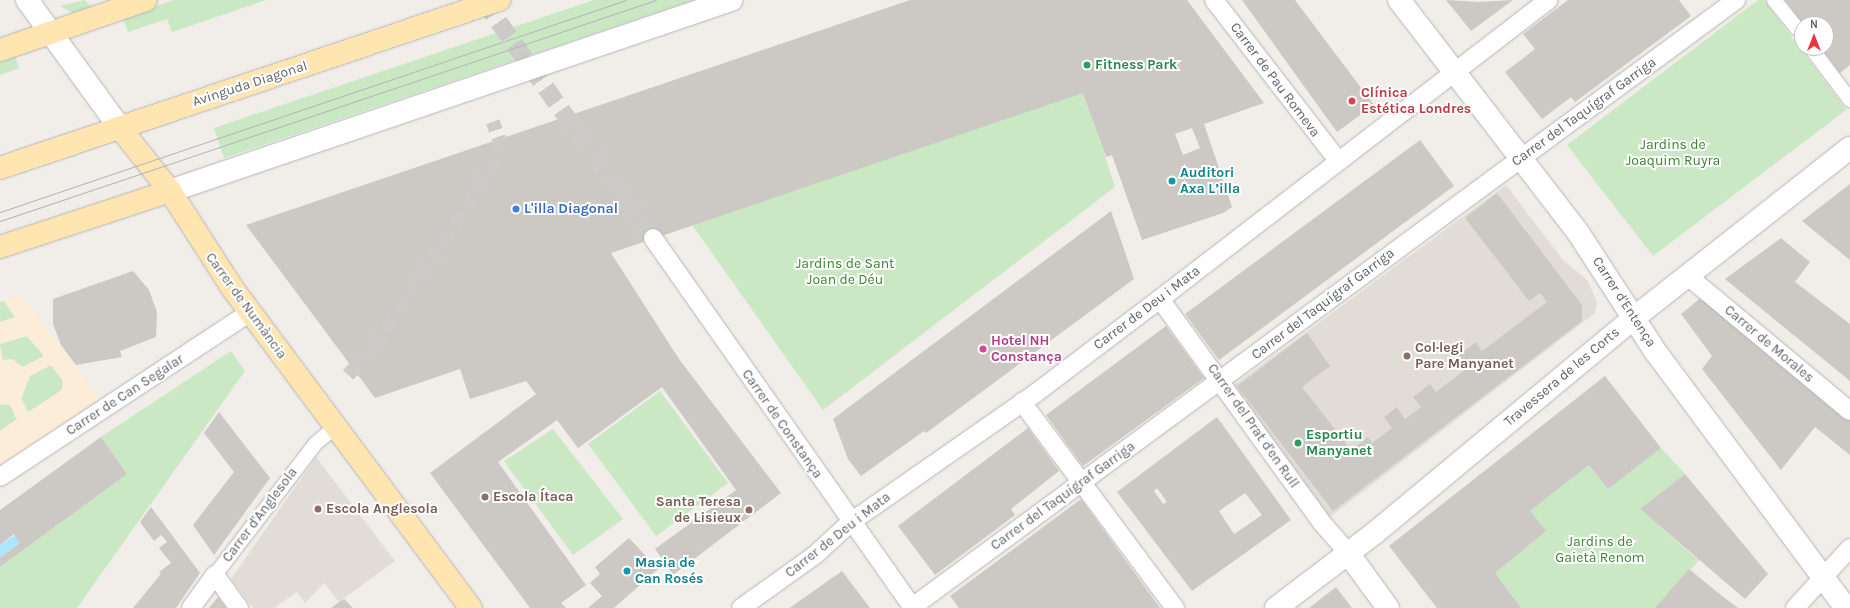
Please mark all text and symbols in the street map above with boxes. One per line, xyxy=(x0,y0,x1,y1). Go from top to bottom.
north arrow xyxy=(1794,16,1834,56)
text: N xyxy=(1810,18,1818,31)
street label: Carrer de Pau Romeva xyxy=(1226,19,1324,141)
street label: Carrer del Taquígraf Garriga xyxy=(1508,54,1660,170)
street label: Avinguda Diagonal xyxy=(190,57,310,111)
place label: Fitness Park xyxy=(1095,57,1177,73)
marker: Fitness Park xyxy=(1082,60,1092,70)
place label: Clínica Estética Londres xyxy=(1361,85,1471,118)
marker: Clínica Estética Londres xyxy=(1346,95,1358,107)
park label: Jardins de Joaquim Ruyra xyxy=(1626,137,1720,170)
place label: Auditori Axa L’illa xyxy=(1180,165,1240,198)
marker: Auditori Axa L’illa xyxy=(1167,176,1177,186)
place label: L'illa Diagonal xyxy=(524,201,618,217)
marker: L'illa Diagonal xyxy=(511,204,521,214)
street label: Carrer del Taquígraf Garriga xyxy=(1248,245,1398,363)
street label: Carrer de Numància xyxy=(202,250,290,362)
street label: Carrer d'Entença xyxy=(1589,254,1659,350)
park label: Jardins de Sant Joan de Déu xyxy=(796,256,894,288)
street label: Carrer de Deu i Mata xyxy=(1090,262,1204,354)
street label: Carrer de Morales xyxy=(1721,302,1817,386)
street label: Travessera de les Corts xyxy=(1501,324,1623,430)
place label: Hotel NH Constança xyxy=(991,333,1062,366)
place label: Col·legi Pare Manyanet xyxy=(1415,340,1514,372)
marker: Hotel NH Constança xyxy=(978,344,988,354)
street label: Carrer de Can Segalar xyxy=(63,351,187,439)
marker: Col·legi Pare Manyanet xyxy=(1402,351,1412,361)
street label: Carrer del Prat d'en Rull xyxy=(1204,361,1302,491)
street label: Carrer de Constança xyxy=(738,366,826,482)
place label: Esportiu Manyanet xyxy=(1306,427,1372,460)
street label: Carrer del Taquígraf Garriga xyxy=(987,438,1139,554)
marker: Esportiu Manyanet xyxy=(1293,438,1303,448)
street label: Carrer d'Anglesola xyxy=(219,464,301,566)
place label: Escola Ítaca xyxy=(493,489,574,505)
street label: Carrer de Deu i Mata xyxy=(782,489,894,581)
marker: Escola Ítaca xyxy=(480,492,490,502)
place label: Santa Teresa de Lisieux xyxy=(656,494,741,526)
place label: Escola Anglesola xyxy=(326,501,438,517)
marker: Escola Anglesola xyxy=(313,504,323,514)
marker: Santa Teresa de Lisieux xyxy=(744,505,754,515)
park label: Jardins de Gaietà Renom xyxy=(1555,534,1645,566)
place label: Masia de Can Rosés xyxy=(635,555,703,588)
marker: Masia de Can Rosés xyxy=(622,566,632,576)

